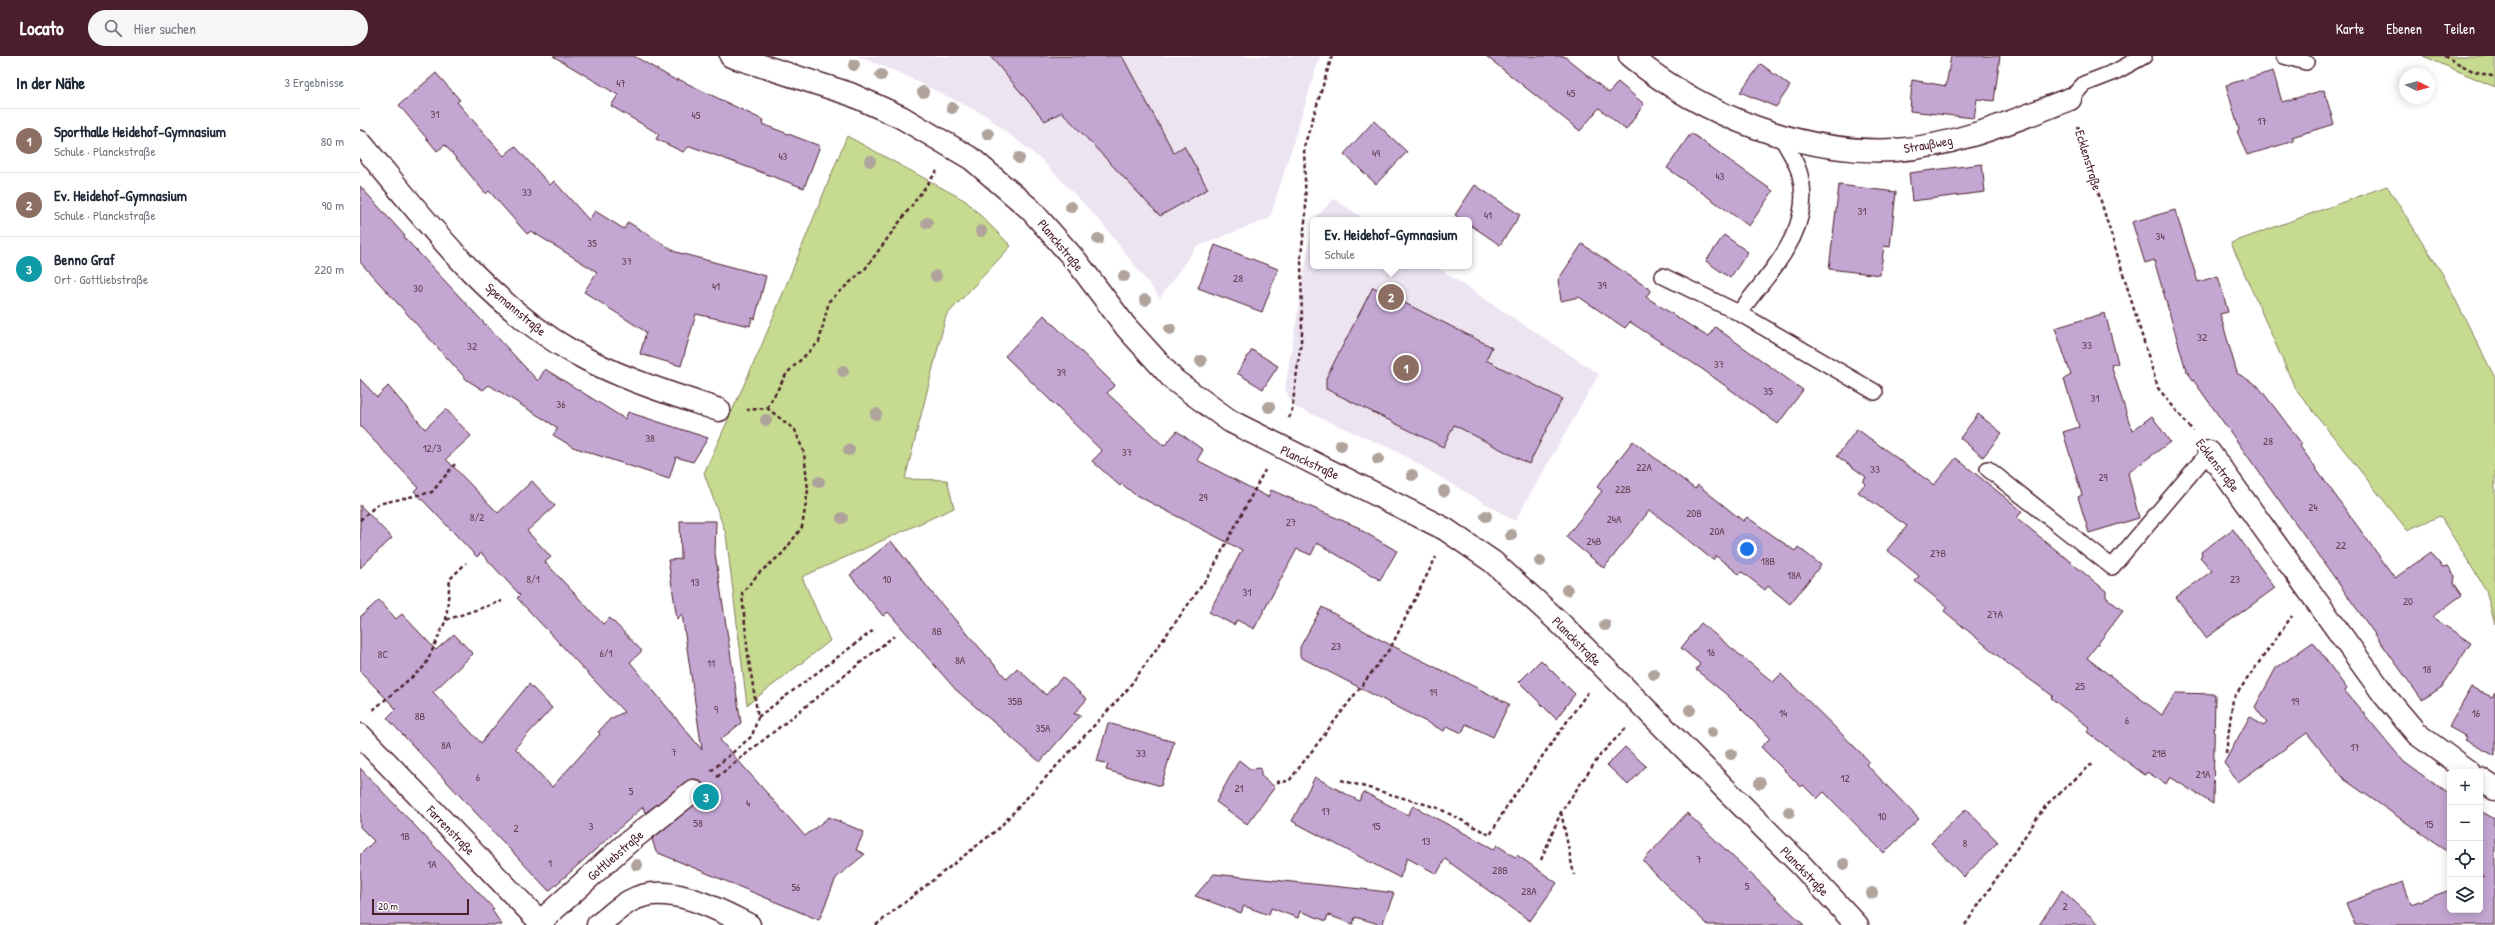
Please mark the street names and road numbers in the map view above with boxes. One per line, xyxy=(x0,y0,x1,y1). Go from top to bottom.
street label: Ecklenstraße xyxy=(2071,128,2107,192)
street label: Straußweg xyxy=(1902,131,1954,157)
street label: Planckstraße xyxy=(1034,215,1088,275)
street label: Spemannstraße xyxy=(482,278,550,340)
street label: Ecklenstraße xyxy=(2192,435,2244,495)
street label: Planckstraße xyxy=(1278,441,1342,483)
street label: Planckstraße xyxy=(1548,612,1606,670)
street label: Farrenstraße xyxy=(422,800,479,859)
street label: Gottliebstraße xyxy=(583,826,647,884)
street label: Planckstraße xyxy=(1777,842,1833,900)

